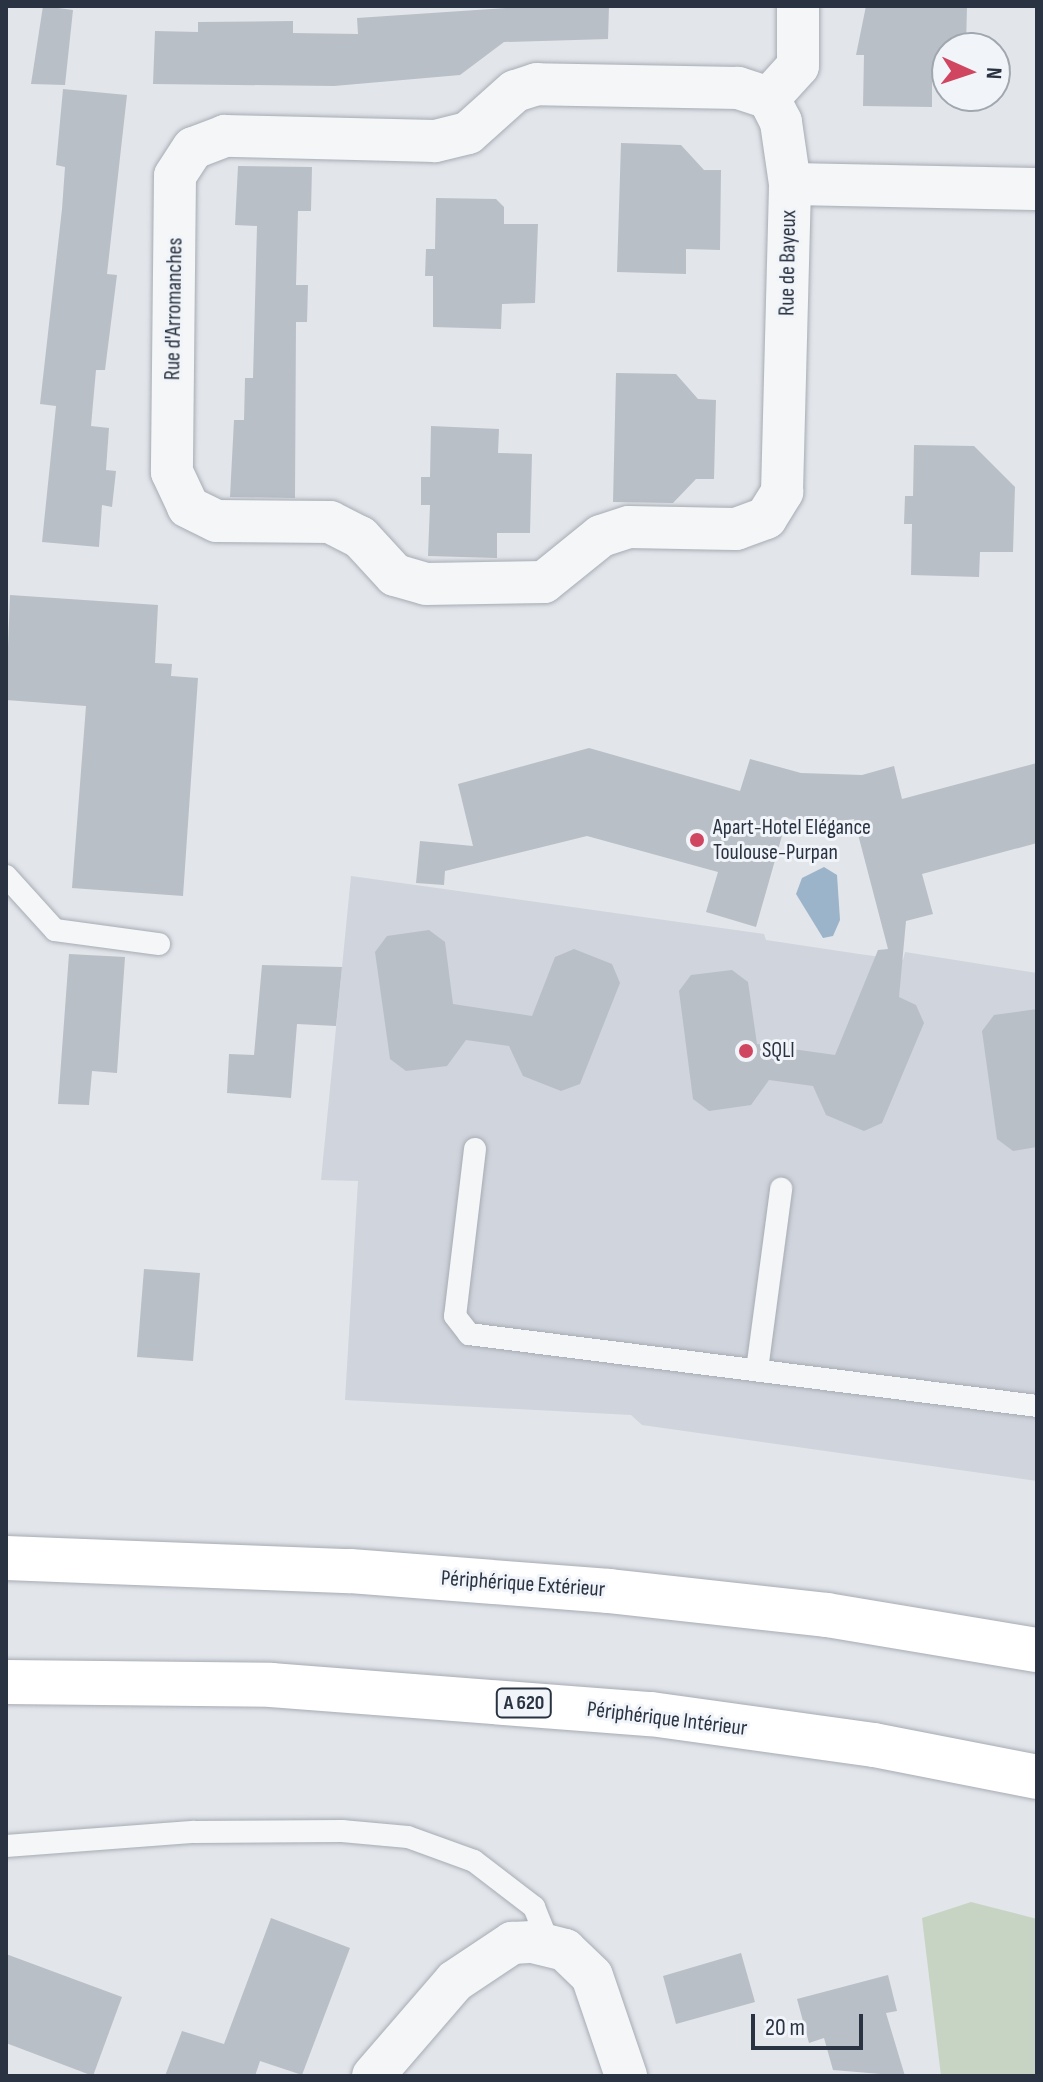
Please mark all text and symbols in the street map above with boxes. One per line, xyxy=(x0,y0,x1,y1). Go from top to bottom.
north arrow xyxy=(931,32,1011,112)
text: N xyxy=(980,67,1007,80)
street label: Rue de Bayeux xyxy=(774,210,802,316)
street label: Rue d'Arromanches xyxy=(160,238,188,380)
place label: Apart-Hotel Elégance Toulouse-Purpan xyxy=(713,814,871,866)
marker: Apart-Hotel Elégance Toulouse-Purpan xyxy=(688,831,706,849)
place label: SQLI xyxy=(762,1038,795,1064)
marker: SQLI xyxy=(737,1042,755,1060)
street label: Périphérique Extérieur xyxy=(440,1565,606,1603)
road number: A 620 xyxy=(494,1687,554,1719)
street label: Périphérique Intérieur xyxy=(585,1696,749,1742)
scale bar xyxy=(755,1998,867,2048)
text: 20 m xyxy=(765,2013,805,2042)

